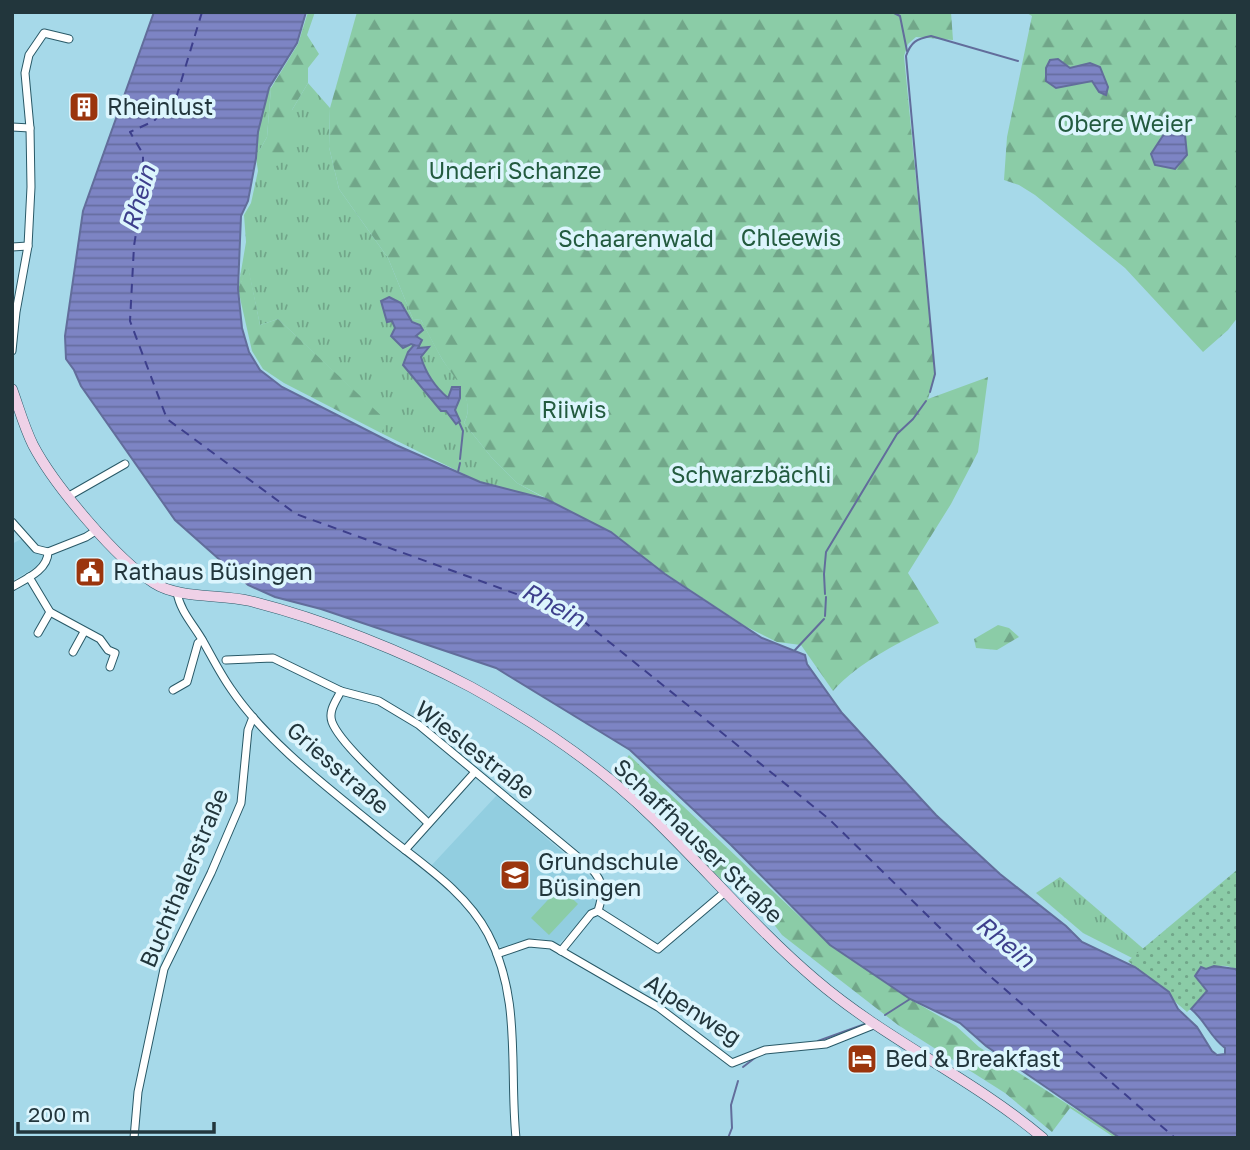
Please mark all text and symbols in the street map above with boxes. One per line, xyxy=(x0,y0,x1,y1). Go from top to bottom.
building icon: Rheinlust xyxy=(67,90,101,124)
place label: Rheinlust xyxy=(107,92,213,120)
park label: Obere Weier xyxy=(1057,109,1193,137)
park label: Underi Schanze xyxy=(429,156,601,184)
water label: Rhein xyxy=(114,161,161,233)
park label: Chleewis xyxy=(741,223,841,251)
park label: Schaarenwald xyxy=(558,224,714,252)
park label: Riiwis xyxy=(542,395,606,423)
park label: Schwarzbächli xyxy=(671,460,831,488)
public building icon: Rathaus Büsingen xyxy=(73,555,107,589)
place label: Rathaus Büsingen xyxy=(113,557,313,585)
water label: Rhein xyxy=(518,575,591,633)
street label: Wieslestraße xyxy=(410,694,541,805)
street label: Griesstraße xyxy=(282,715,396,819)
street label: Schaffhauser Straße xyxy=(608,752,789,928)
street label: Buchthalerstraße xyxy=(133,784,233,971)
place label: Grundschule Büsingen xyxy=(538,847,679,901)
school or university icon: Grundschule Büsingen xyxy=(498,858,532,892)
water label: Rhein xyxy=(971,909,1042,974)
street label: Alpenweg xyxy=(640,968,747,1051)
hotel icon: Bed & Breakfast xyxy=(845,1042,879,1076)
place label: Bed & Breakfast xyxy=(885,1044,1061,1072)
scale bar xyxy=(18,1090,214,1134)
text: 200 m xyxy=(28,1101,90,1127)

